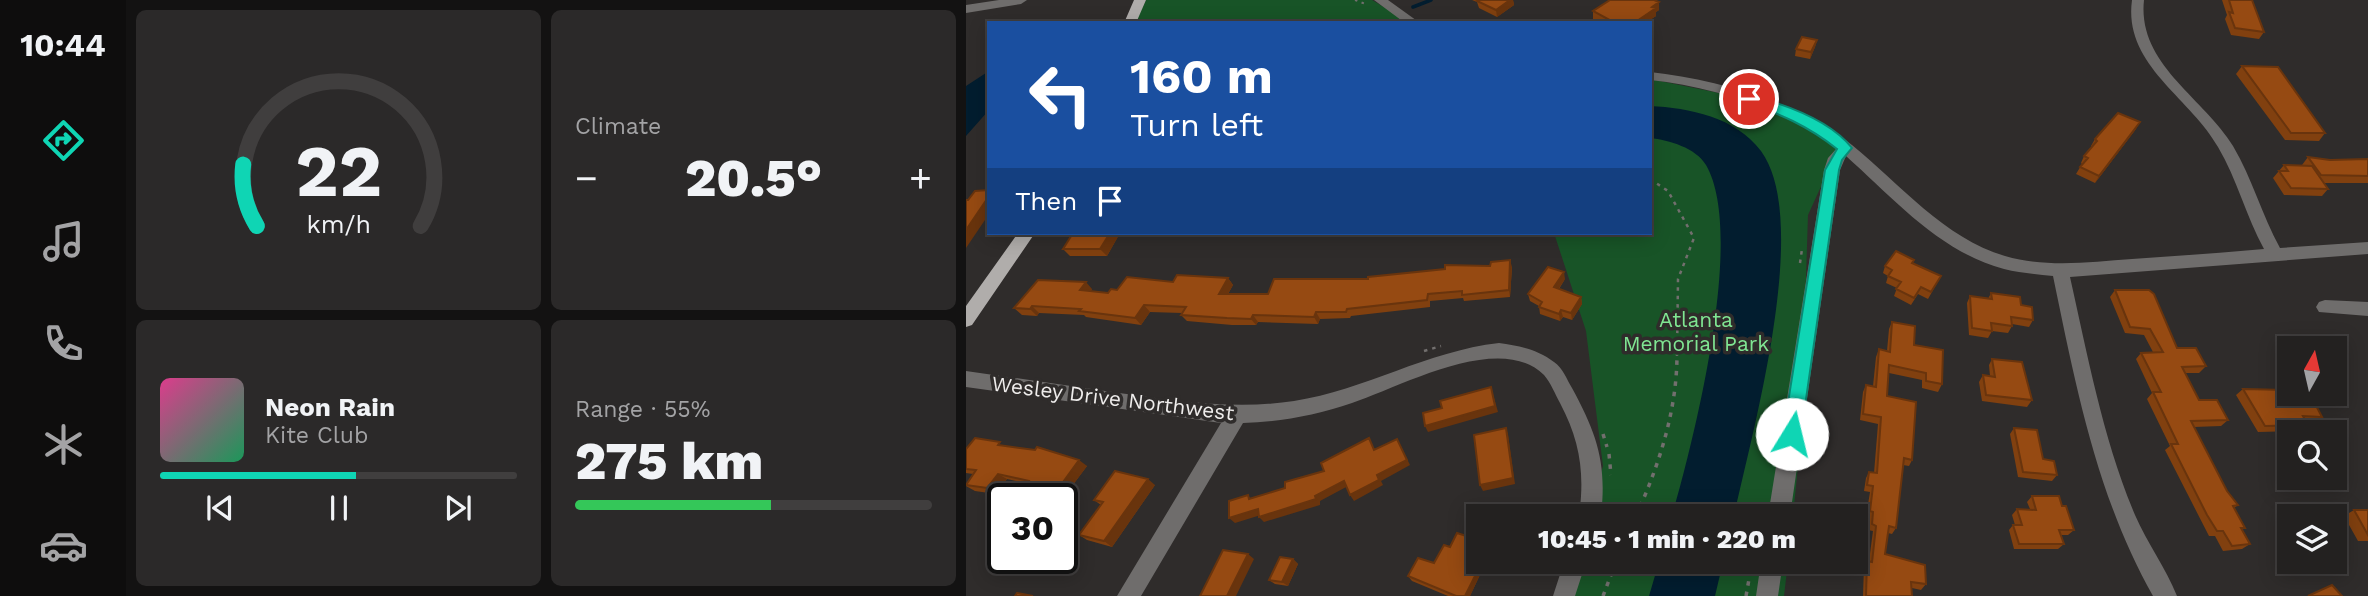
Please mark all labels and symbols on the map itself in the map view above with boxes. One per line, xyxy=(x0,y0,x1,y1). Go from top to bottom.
pin xyxy=(1719,69,1779,129)
park label: Atlanta Memorial Park xyxy=(1623,307,1769,356)
north arrow xyxy=(2277,336,2347,406)
street label: Wesley Drive Northwest xyxy=(990,371,1236,425)
position arrow xyxy=(1755,397,1829,471)
speed limit sign: 30 xyxy=(987,483,1078,574)

